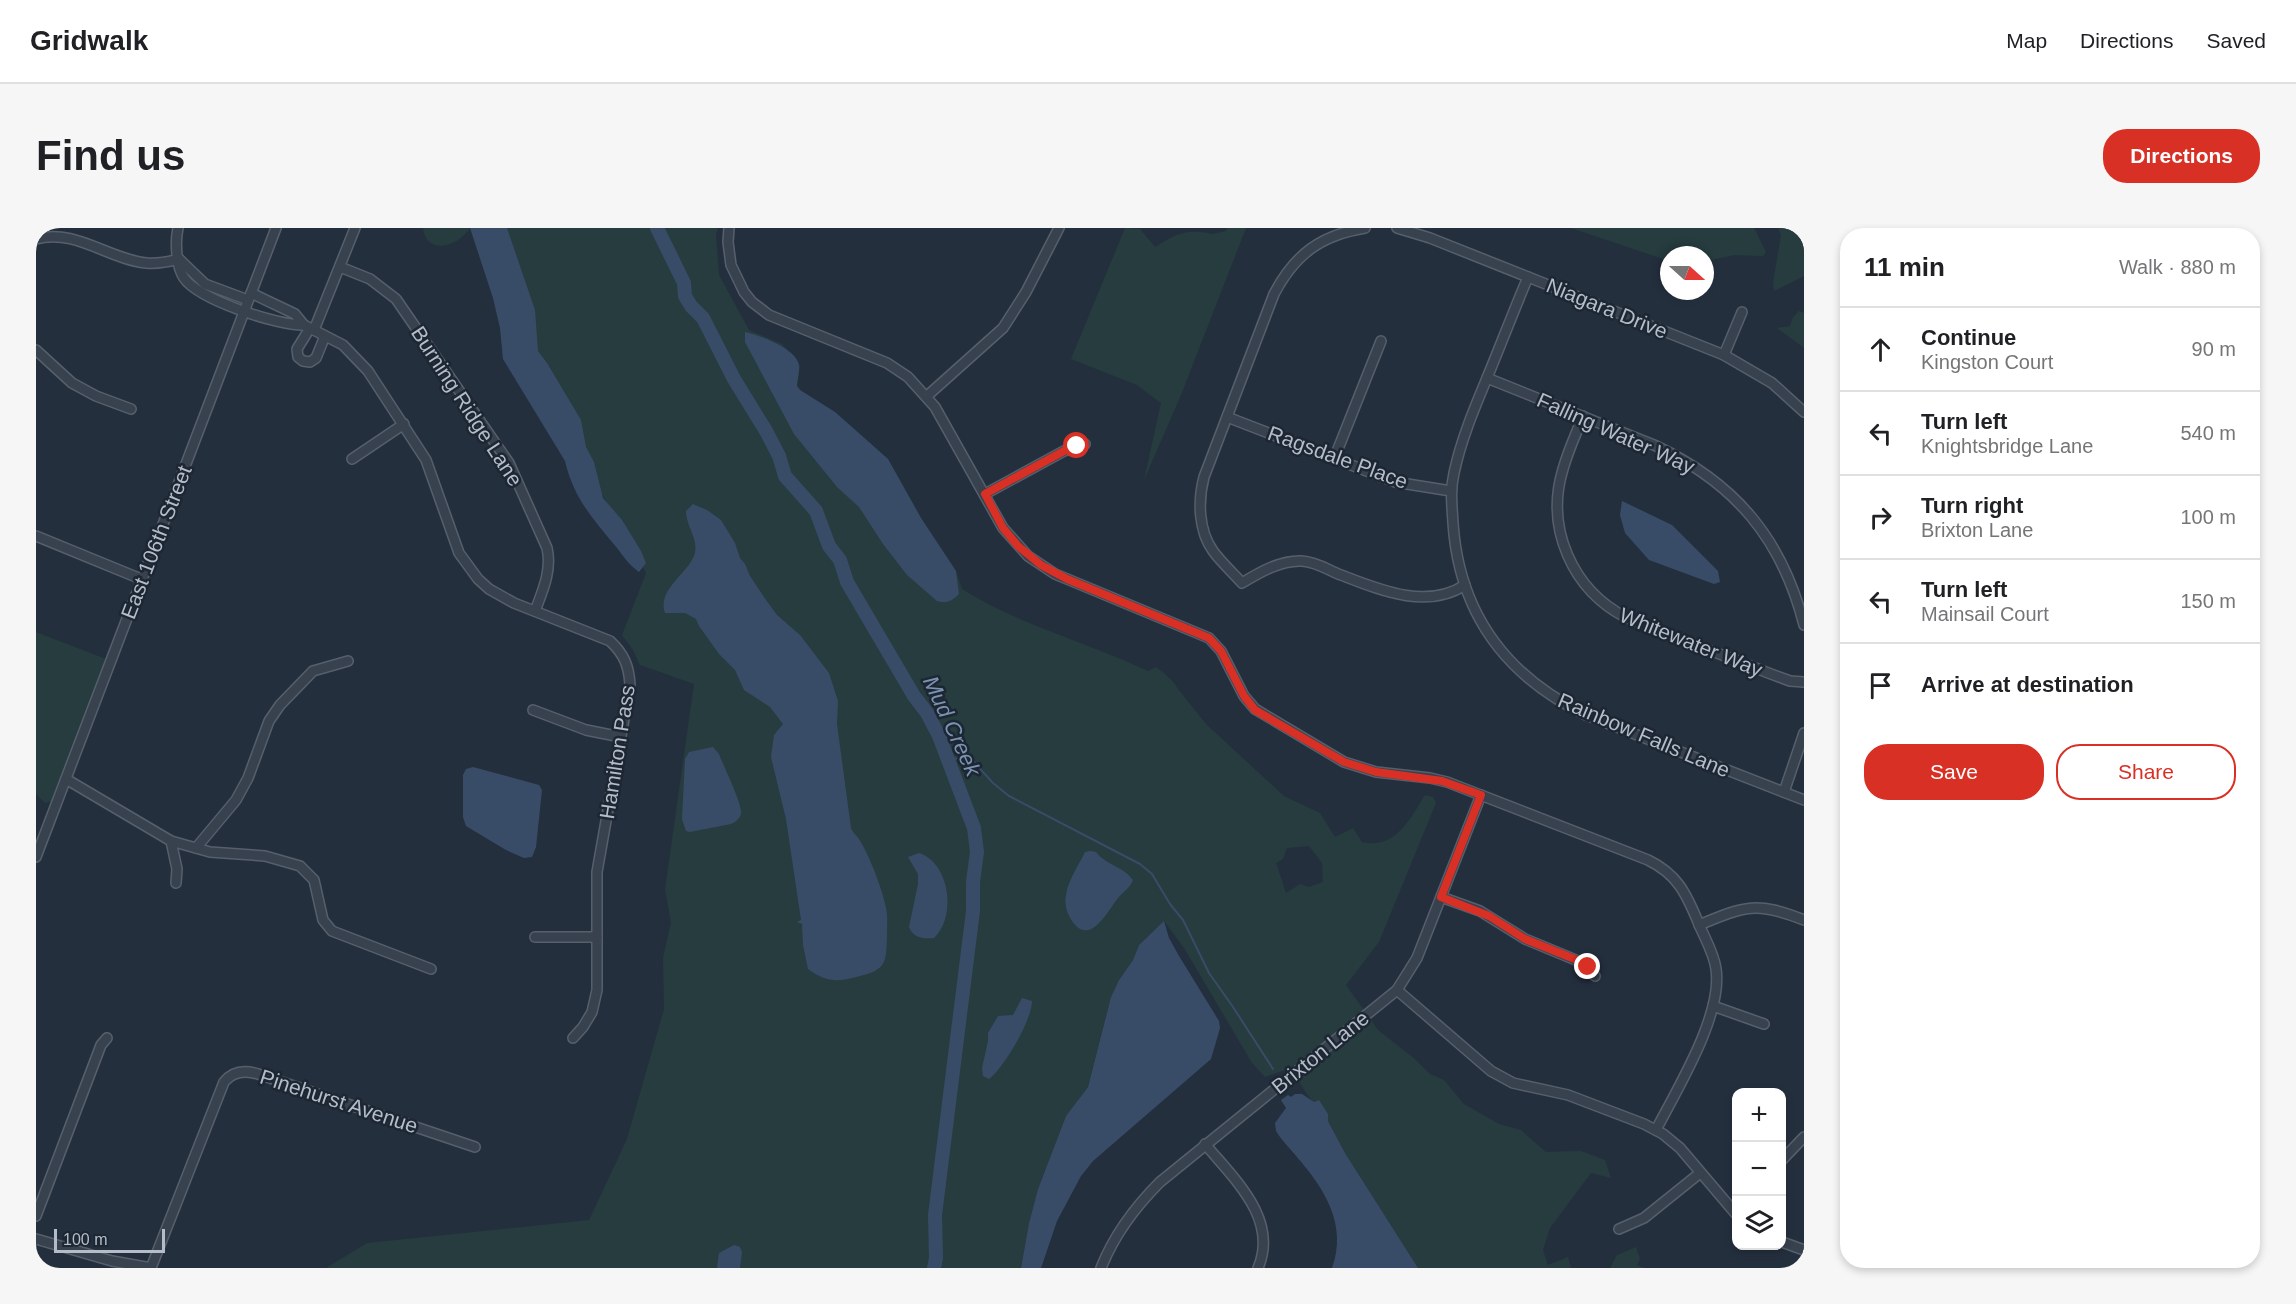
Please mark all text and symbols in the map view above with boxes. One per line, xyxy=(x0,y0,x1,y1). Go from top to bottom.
text: Gridwalk xyxy=(30,25,148,56)
text: Map xyxy=(2006,29,2047,52)
text: Directions xyxy=(2080,29,2173,52)
text: Saved xyxy=(2206,29,2266,52)
button: Directions xyxy=(2103,129,2260,183)
text: Find us xyxy=(36,132,185,179)
north arrow xyxy=(1660,246,1714,300)
text: 11 min xyxy=(1864,252,1945,282)
text: Walk · 880 m xyxy=(2119,256,2236,278)
street label: Niagara Drive xyxy=(1543,273,1671,343)
street label: Burning Ridge Lane xyxy=(407,322,527,490)
text: Continue xyxy=(1921,325,2016,350)
icon: ahead xyxy=(1864,333,1897,366)
text: 90 m xyxy=(2192,338,2236,360)
text: Kingston Court xyxy=(1921,351,2053,373)
street label: Falling Water Way xyxy=(1534,388,1699,478)
text: Turn left xyxy=(1921,409,2007,434)
icon: left xyxy=(1864,417,1897,450)
street label: Ragsdale Place xyxy=(1265,421,1411,493)
text: 540 m xyxy=(2180,422,2236,444)
route start xyxy=(1063,432,1089,458)
text: Knightsbridge Lane xyxy=(1921,435,2093,457)
street label: East 106th Street xyxy=(116,462,196,622)
text: Turn right xyxy=(1921,493,2023,518)
icon: right xyxy=(1864,501,1897,534)
text: 100 m xyxy=(2180,506,2236,528)
text: Brixton Lane xyxy=(1921,519,2033,541)
text: Turn left xyxy=(1921,577,2007,602)
icon: left xyxy=(1864,585,1897,618)
text: 150 m xyxy=(2180,590,2236,612)
street label: Whitewater Way xyxy=(1616,603,1766,681)
text: Mainsail Court xyxy=(1921,603,2049,625)
icon: arrive xyxy=(1864,669,1897,702)
water label: Mud Creek xyxy=(918,672,986,781)
text: Arrive at destination xyxy=(1921,672,2134,697)
street label: Hamilton Pass xyxy=(595,683,639,821)
street label: Rainbow Falls Lane xyxy=(1555,688,1733,782)
button: Save xyxy=(1864,744,2044,800)
button: Share xyxy=(2056,744,2236,800)
route end xyxy=(1574,953,1600,979)
street label: Brixton Lane xyxy=(1267,1006,1373,1098)
street label: Pinehurst Avenue xyxy=(257,1065,421,1137)
map controls xyxy=(1732,1088,1786,1250)
button: + xyxy=(1732,1088,1786,1142)
button: − xyxy=(1732,1142,1786,1196)
button: layers xyxy=(1732,1196,1786,1250)
scale bar xyxy=(54,1226,165,1254)
text: 100 m xyxy=(63,1231,107,1248)

